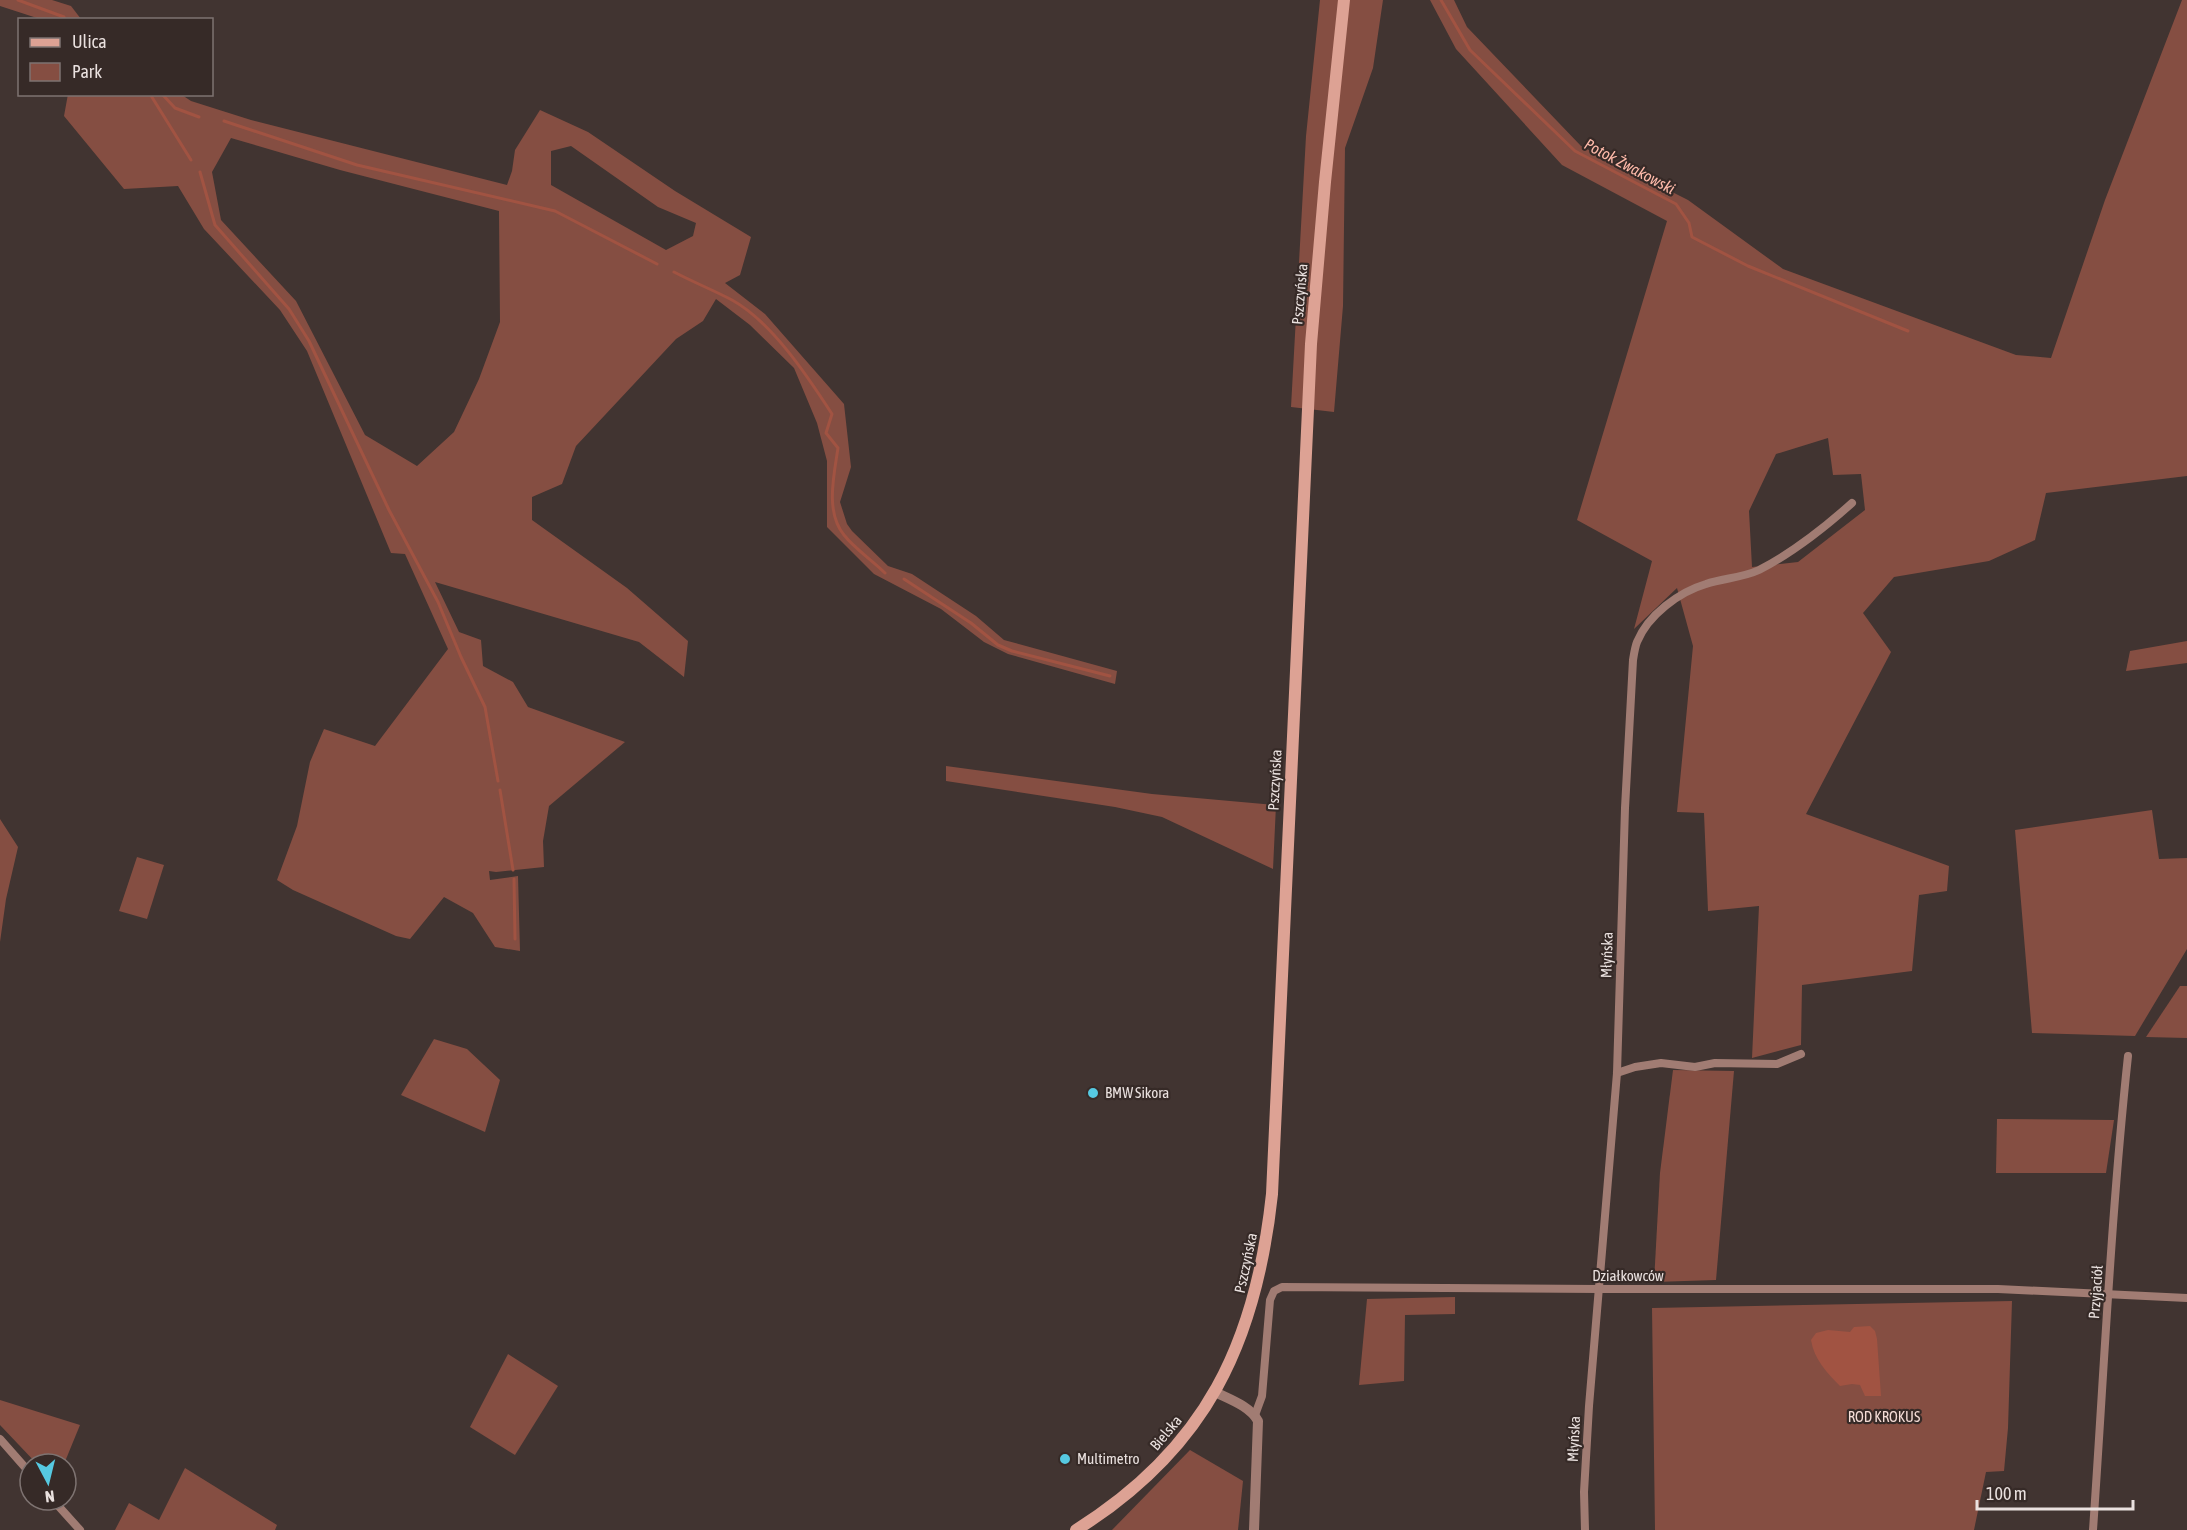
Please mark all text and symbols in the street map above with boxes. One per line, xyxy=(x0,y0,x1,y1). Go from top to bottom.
legend xyxy=(18,18,213,96)
text: Ulica xyxy=(72,31,107,52)
text: Park xyxy=(72,61,102,82)
water label: Potok Żwakowski xyxy=(1582,135,1679,198)
street label: Pszczyńska xyxy=(1288,263,1311,325)
street label: Pszczyńska xyxy=(1264,749,1285,811)
street label: Młyńska xyxy=(1597,932,1616,978)
place label: BMW Sikora xyxy=(1105,1084,1169,1101)
marker: BMW Sikora xyxy=(1086,1086,1100,1100)
street label: Pszczyńska xyxy=(1231,1231,1260,1295)
street label: Przyjaciół xyxy=(2085,1265,2106,1319)
street label: Działkowców xyxy=(1592,1267,1664,1284)
park label: ROD KROKUS xyxy=(1848,1408,1920,1425)
street label: Bielska xyxy=(1146,1412,1185,1454)
street label: Młyńska xyxy=(1564,1415,1583,1462)
place label: Multimetro xyxy=(1077,1450,1139,1467)
north arrow xyxy=(18,1452,78,1512)
marker: Multimetro xyxy=(1058,1452,1072,1466)
scale bar xyxy=(1977,1473,2133,1511)
text: 100 m xyxy=(1986,1483,2027,1504)
text: N xyxy=(44,1487,56,1506)

